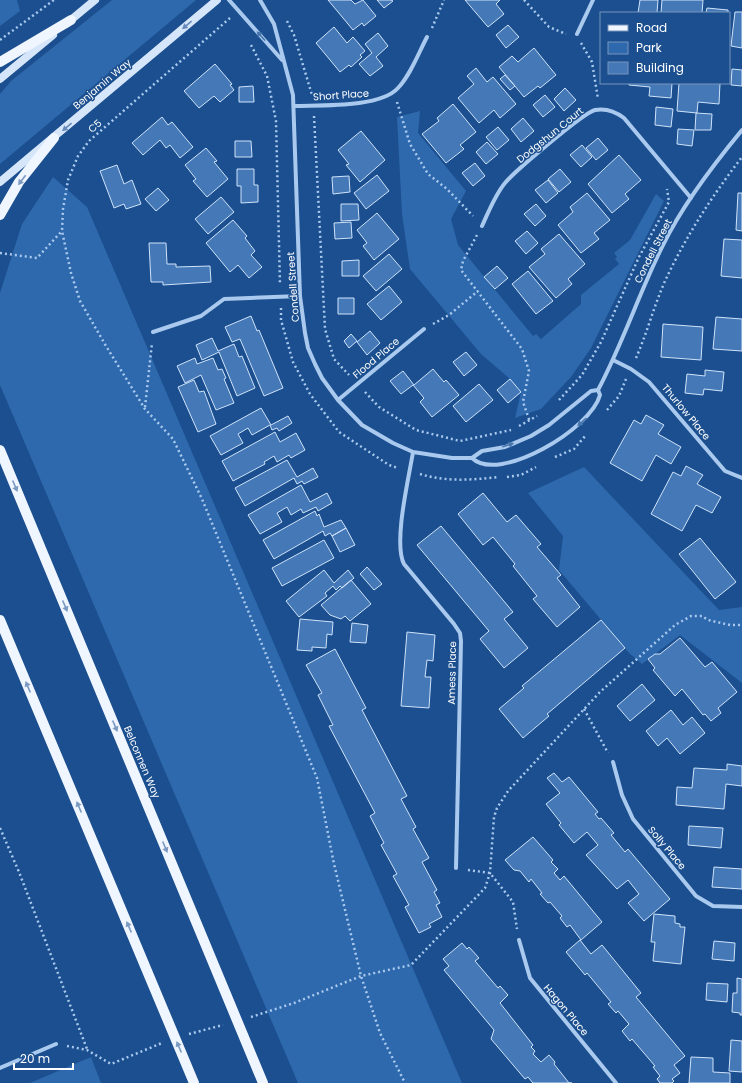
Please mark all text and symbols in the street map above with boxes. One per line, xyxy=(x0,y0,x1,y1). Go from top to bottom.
legend xyxy=(600,12,730,84)
text: Road xyxy=(636,19,667,36)
one-way arrow xyxy=(182,21,193,30)
one-way arrow xyxy=(256,31,265,41)
text: Park xyxy=(636,39,663,56)
street label: Benjamin Way xyxy=(70,55,135,113)
text: Building xyxy=(636,59,684,76)
street label: Short Place xyxy=(313,86,369,104)
street label: Dodgshun Court xyxy=(513,103,587,167)
street label: C5 xyxy=(85,116,105,136)
one-way arrow xyxy=(61,123,72,132)
one-way arrow xyxy=(17,174,26,185)
street label: Condell Street xyxy=(630,216,676,286)
street label: Condell Street xyxy=(283,251,303,323)
street label: Flood Place xyxy=(349,334,403,382)
street label: Thurlow Place xyxy=(658,381,714,443)
one-way arrow xyxy=(577,417,587,427)
one-way arrow xyxy=(503,442,515,448)
one-way arrow xyxy=(12,481,18,492)
one-way arrow xyxy=(62,601,68,612)
street label: Amess Place xyxy=(444,641,460,705)
one-way arrow xyxy=(25,681,31,693)
one-way arrow xyxy=(112,721,118,733)
street label: Belconnen Way xyxy=(120,723,164,801)
one-way arrow xyxy=(75,801,81,813)
street label: Solly Place xyxy=(644,823,690,873)
one-way arrow xyxy=(162,841,168,853)
one-way arrow xyxy=(126,922,132,933)
street label: Hagon Place xyxy=(540,981,592,1039)
one-way arrow xyxy=(176,1041,182,1053)
scale bar xyxy=(14,1045,73,1071)
text: 20 m xyxy=(20,1050,50,1067)

